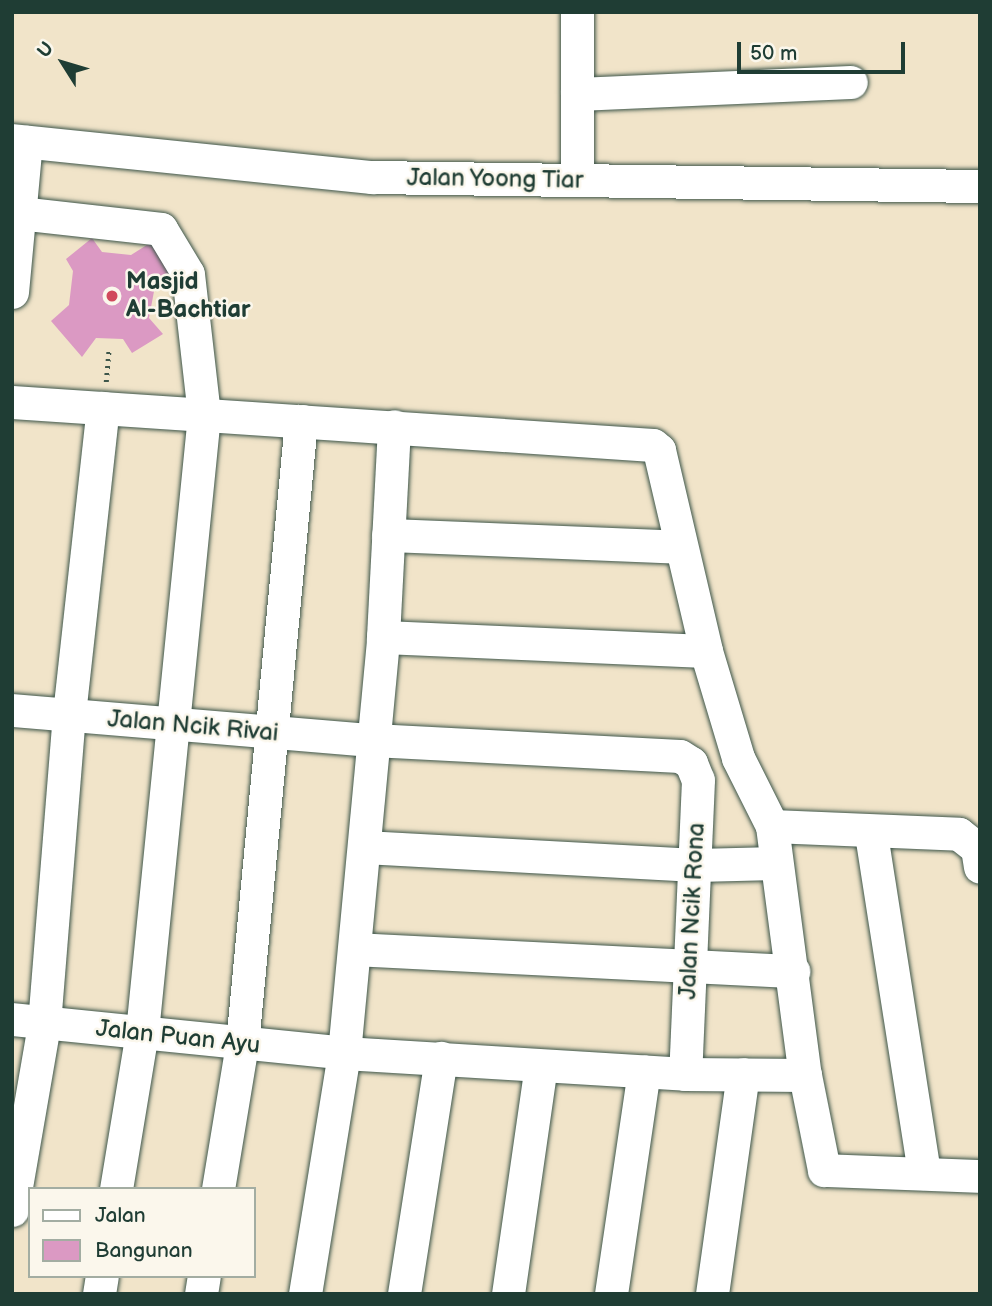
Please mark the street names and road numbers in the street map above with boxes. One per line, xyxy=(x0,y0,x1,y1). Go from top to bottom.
street label: Jalan Yoong Tiar xyxy=(405,163,585,195)
street label: Jalan Ncik Rivai xyxy=(106,704,280,748)
street label: Jalan Ncik Rona xyxy=(673,822,711,1000)
street label: Jalan Puan Ayu xyxy=(94,1014,262,1060)

